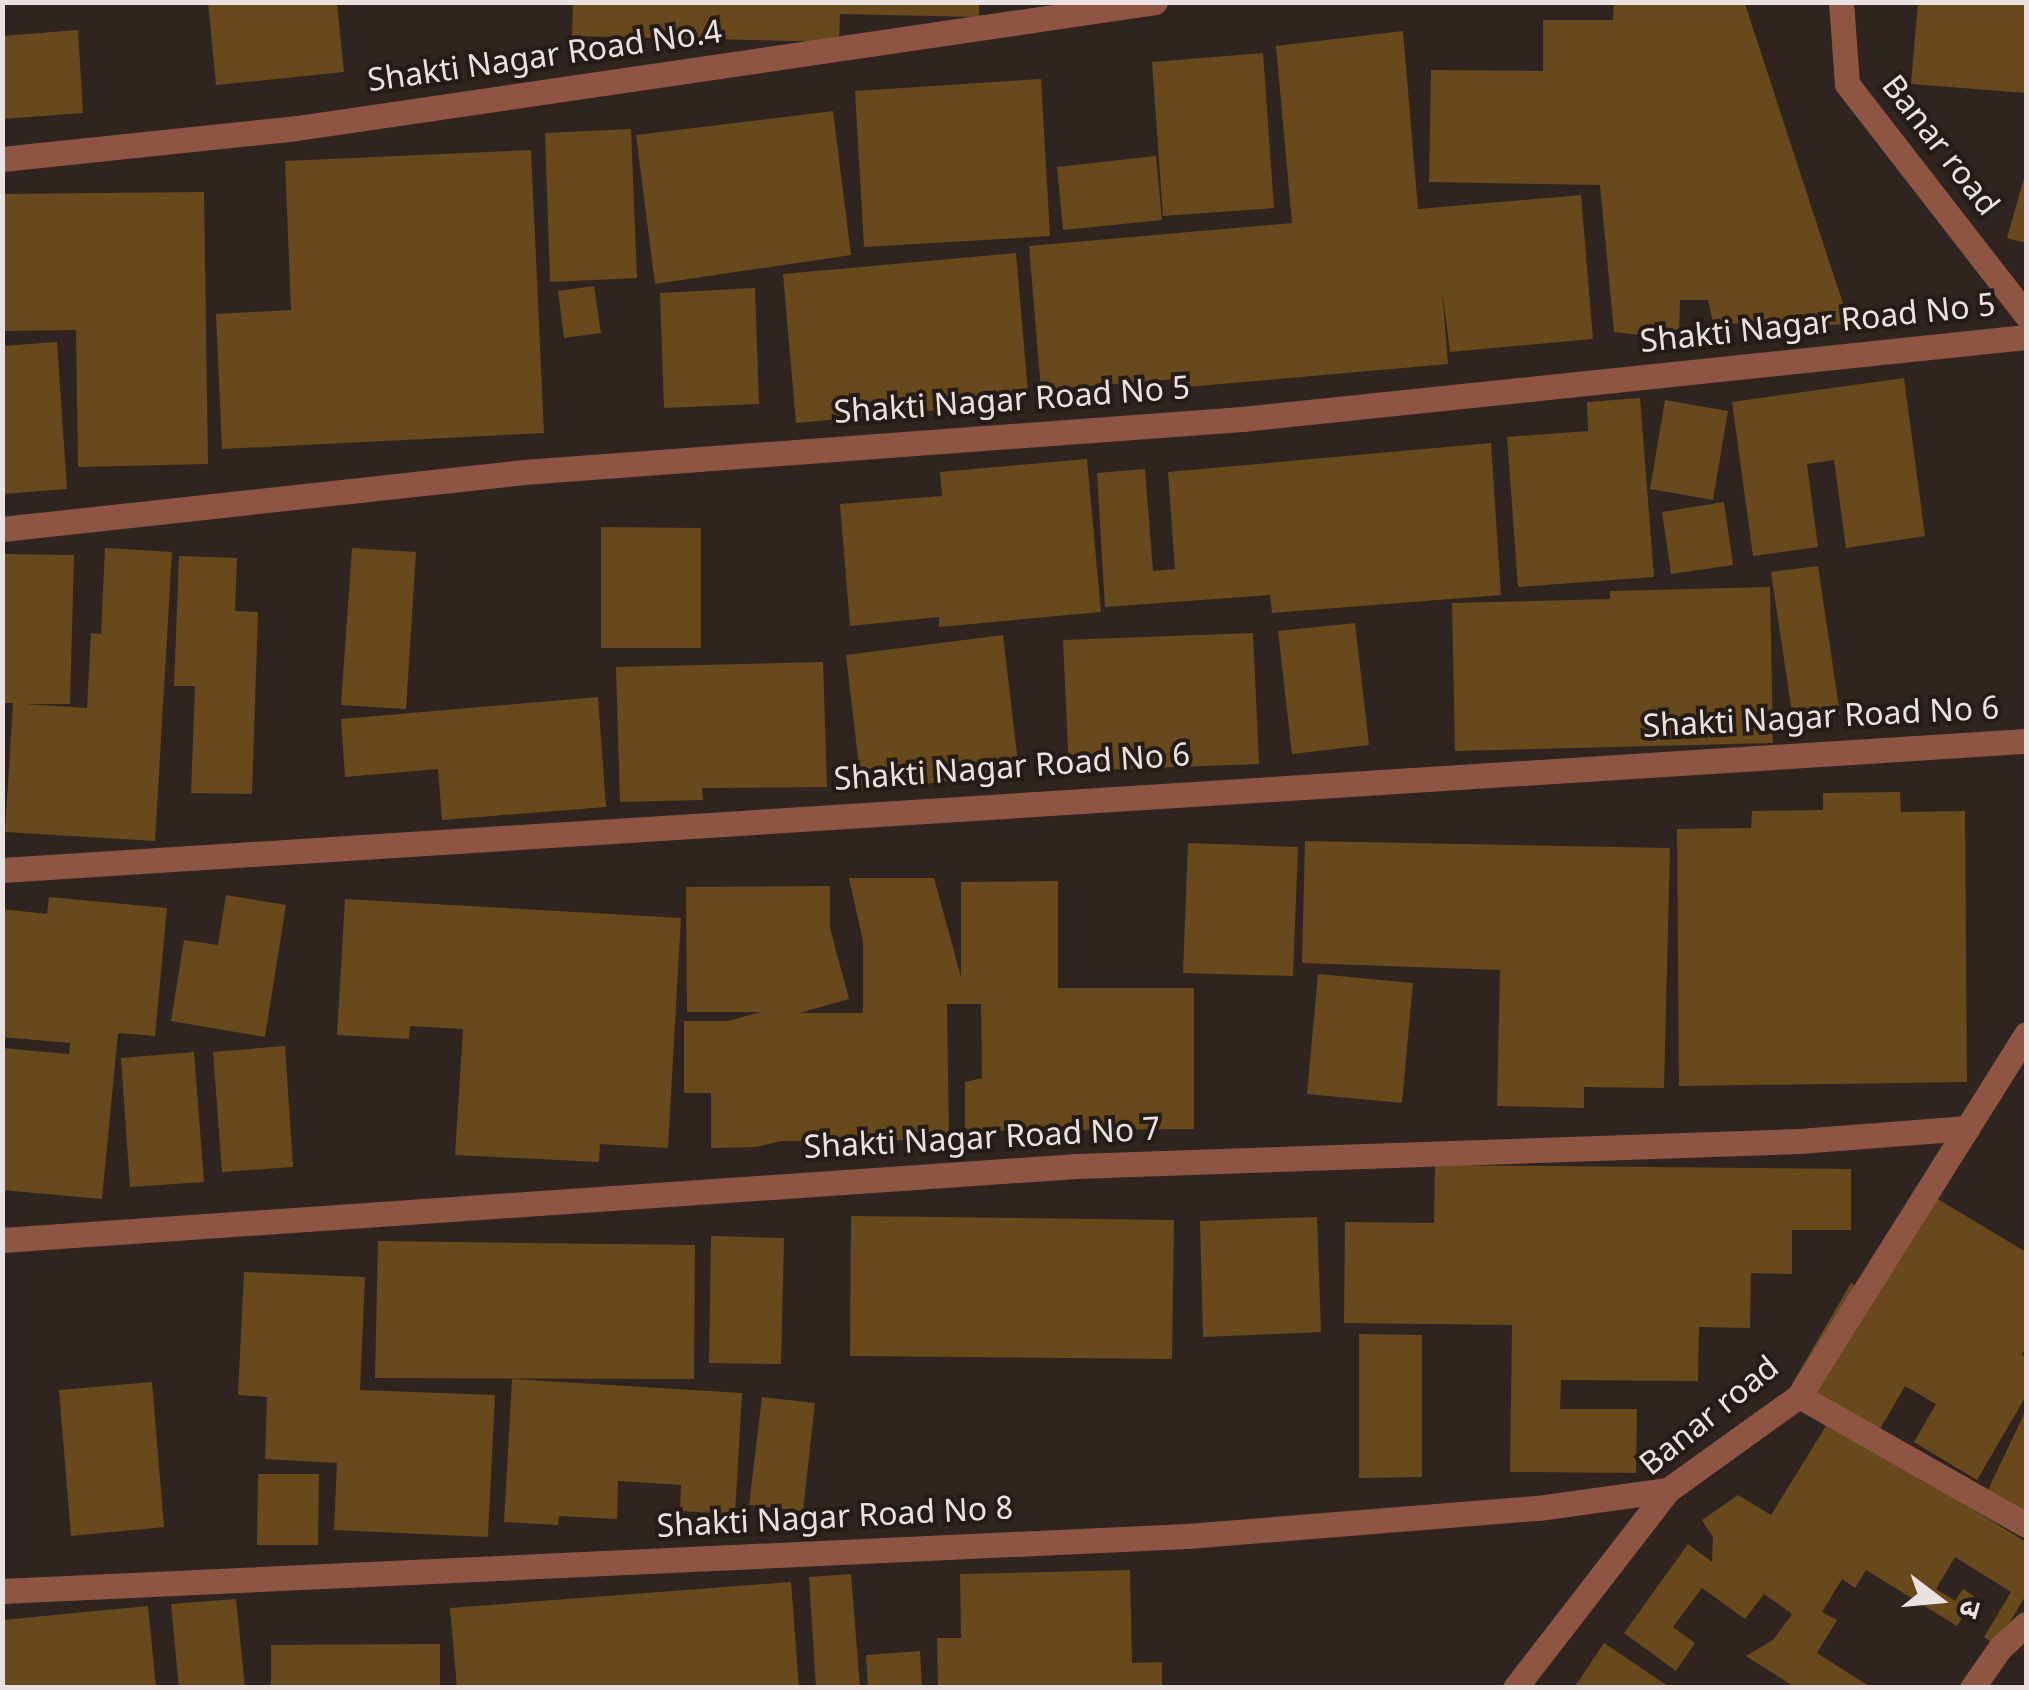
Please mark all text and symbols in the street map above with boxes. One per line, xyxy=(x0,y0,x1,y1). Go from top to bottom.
street label: Shakti Nagar Road No.4 xyxy=(366,15,724,103)
street label: Banar road xyxy=(1871,69,2005,225)
street label: Shakti Nagar Road No 5 xyxy=(1639,288,1997,364)
street label: Shakti Nagar Road No 5 xyxy=(833,371,1191,435)
street label: Shakti Nagar Road No 6 xyxy=(1642,691,2000,749)
street label: Shakti Nagar Road No 6 xyxy=(833,738,1191,802)
street label: Shakti Nagar Road No 7 xyxy=(803,1112,1161,1170)
street label: Banar road xyxy=(1634,1350,1788,1486)
street label: Shakti Nagar Road No 8 xyxy=(656,1491,1014,1549)
north arrow xyxy=(1889,1550,1989,1650)
text: उ xyxy=(1948,1595,1987,1621)

